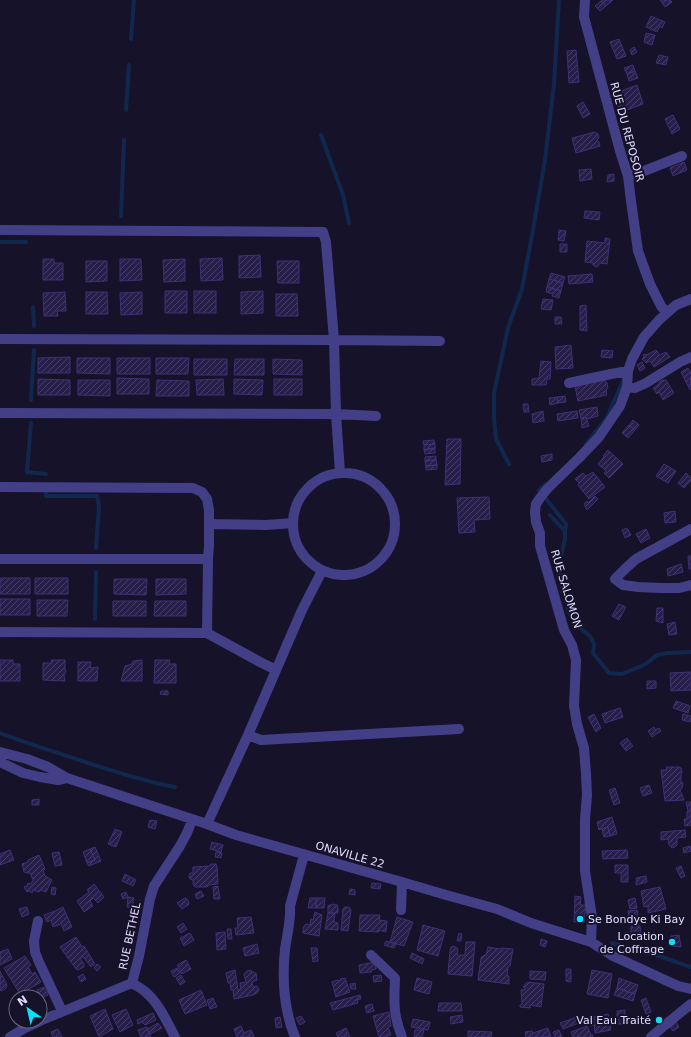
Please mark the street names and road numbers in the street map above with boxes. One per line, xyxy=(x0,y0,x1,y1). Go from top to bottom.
street label: RUE DU REPOSOIR xyxy=(607,81,647,184)
street label: RUE SALOMON xyxy=(548,548,584,630)
street label: ONAVILLE 22 xyxy=(314,839,386,871)
street label: RUE BETHEL xyxy=(116,900,144,971)

